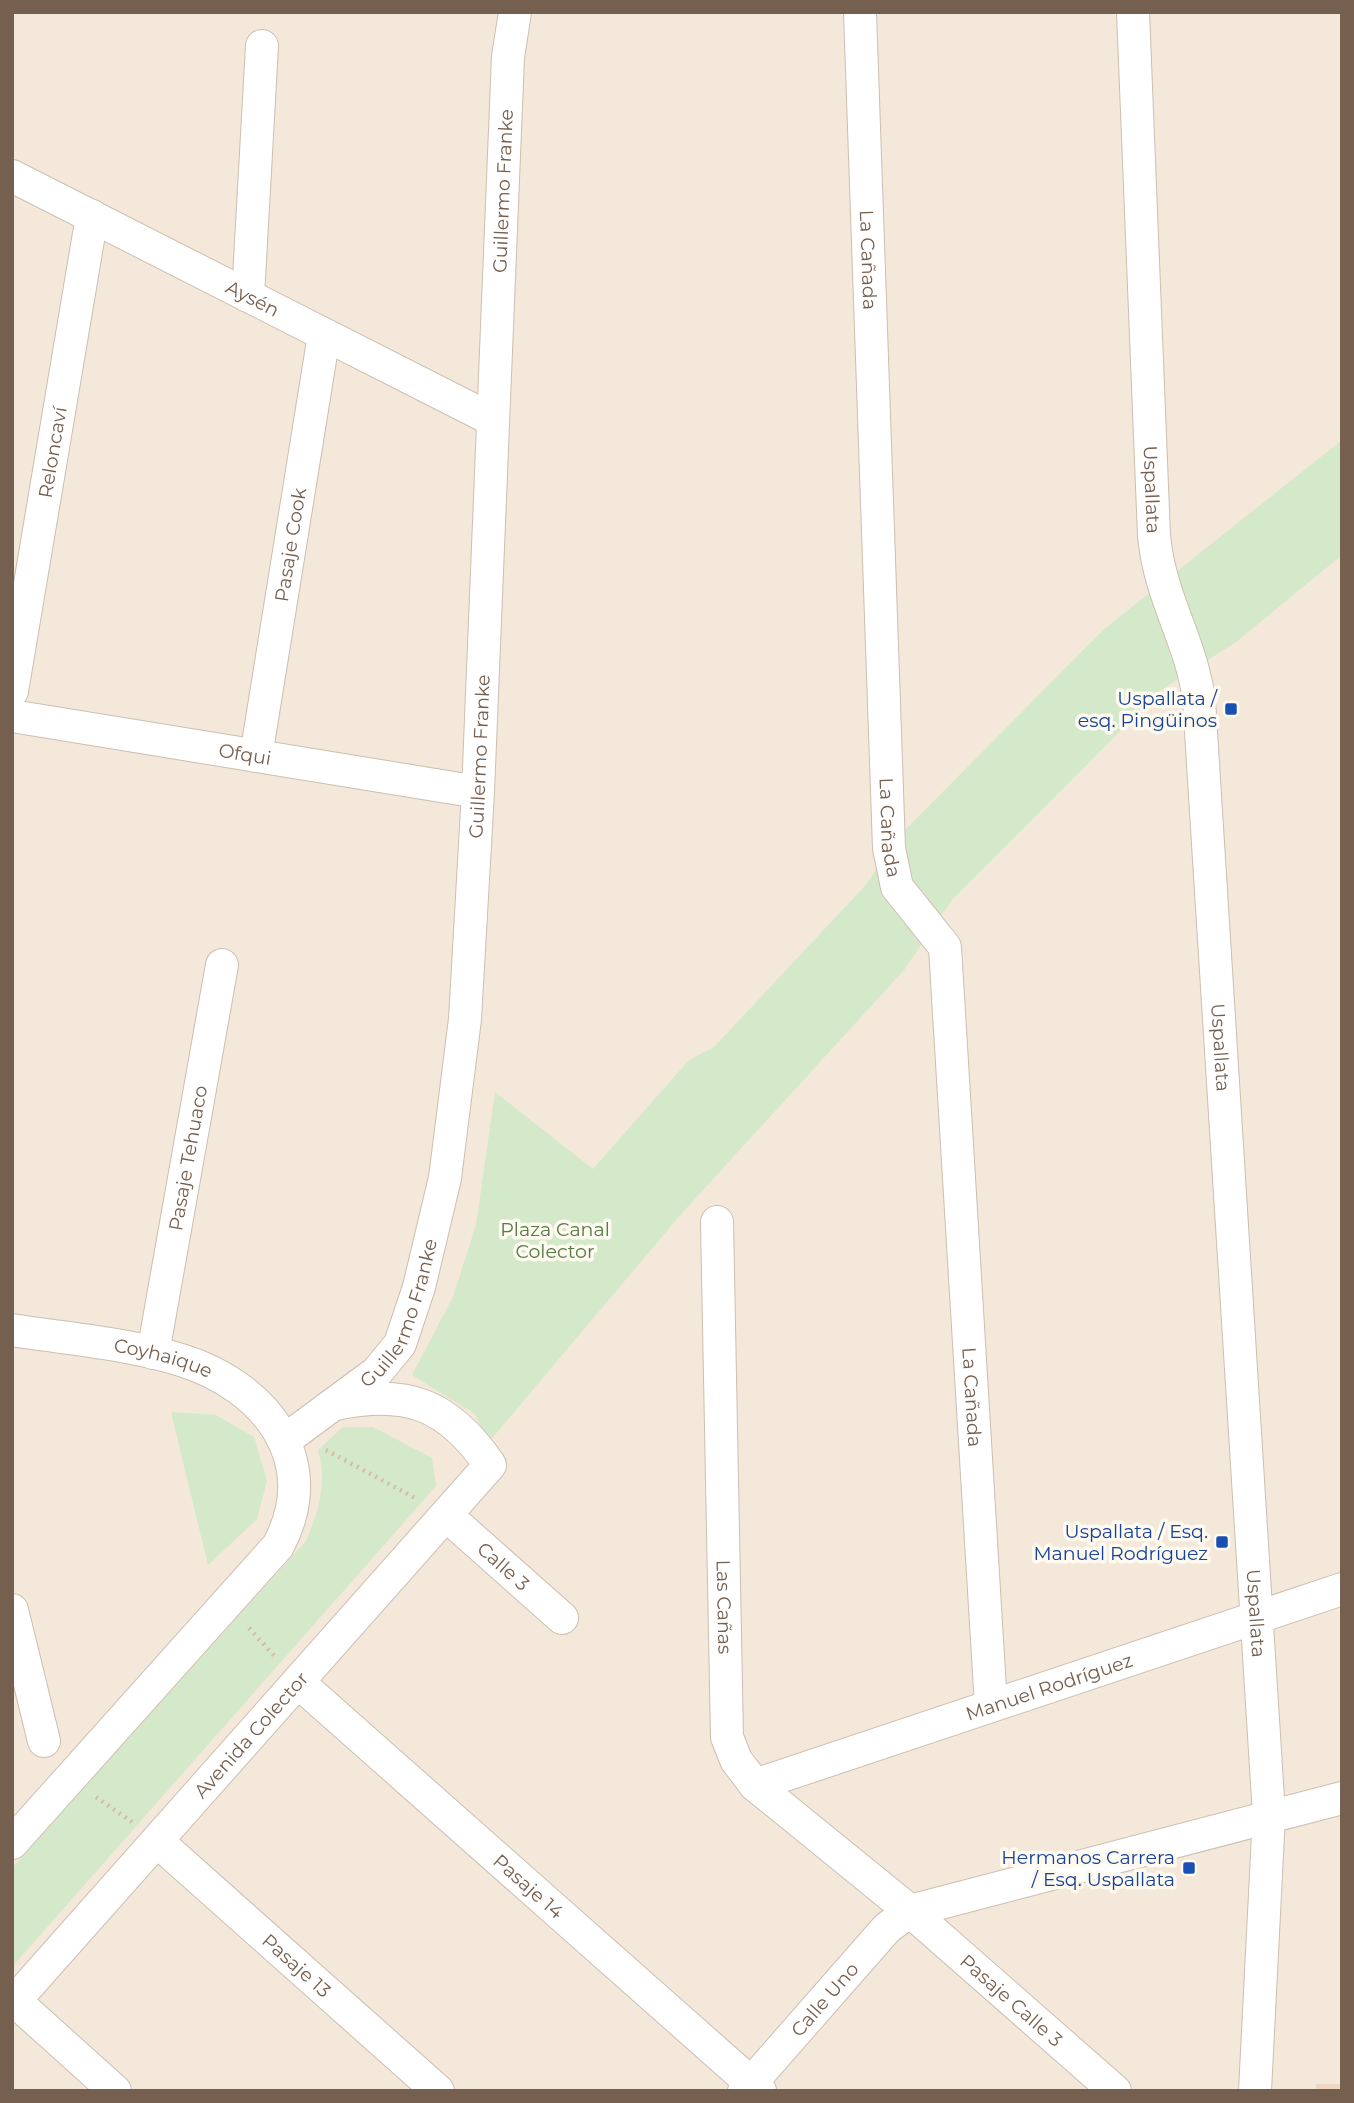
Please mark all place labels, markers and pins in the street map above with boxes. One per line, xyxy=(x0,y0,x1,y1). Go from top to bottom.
place label: Uspallata / esq. Pingüinos xyxy=(1078,687,1219,732)
marker: Uspallata / esq. Pingüinos xyxy=(1223,701,1239,717)
place label: Uspallata / Esq. Manuel Rodríguez xyxy=(1033,1520,1208,1565)
marker: Uspallata / Esq. Manuel Rodríguez xyxy=(1214,1534,1230,1550)
place label: Hermanos Carrera / Esq. Uspallata xyxy=(1001,1846,1175,1891)
marker: Hermanos Carrera / Esq. Uspallata xyxy=(1181,1860,1197,1876)

